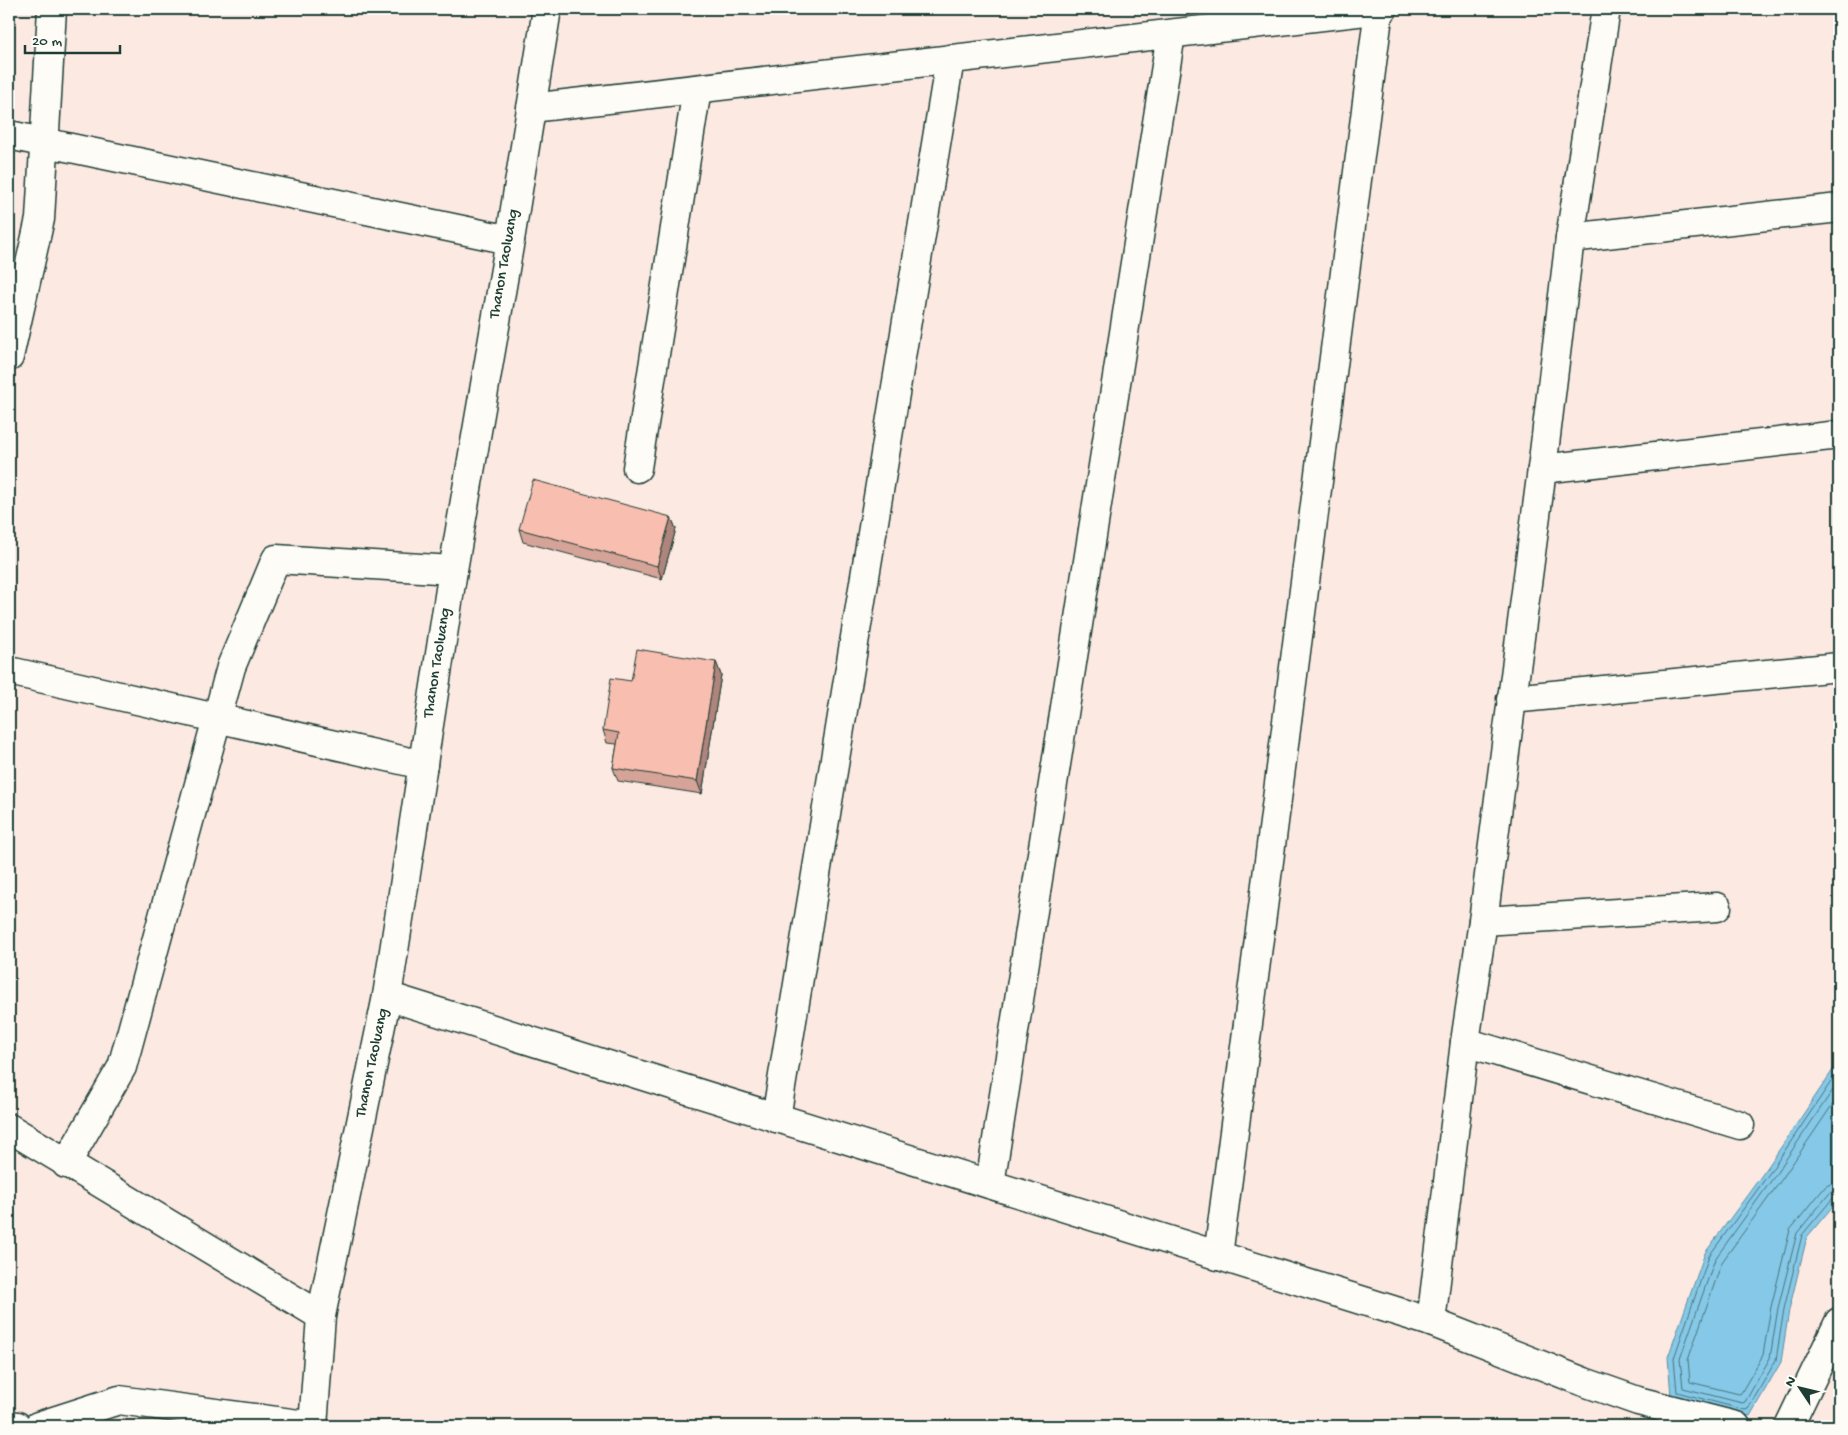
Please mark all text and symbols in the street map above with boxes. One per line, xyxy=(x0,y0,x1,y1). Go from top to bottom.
scale bar xyxy=(25,22,120,54)
text: 20 m xyxy=(32,33,62,51)
street label: Thanon Taoluang xyxy=(486,208,524,321)
street label: Thanon Taoluang xyxy=(420,607,456,720)
street label: Thanon Taoluang xyxy=(352,1007,394,1120)
north arrow xyxy=(1776,1362,1826,1412)
text: N xyxy=(1782,1373,1801,1391)

